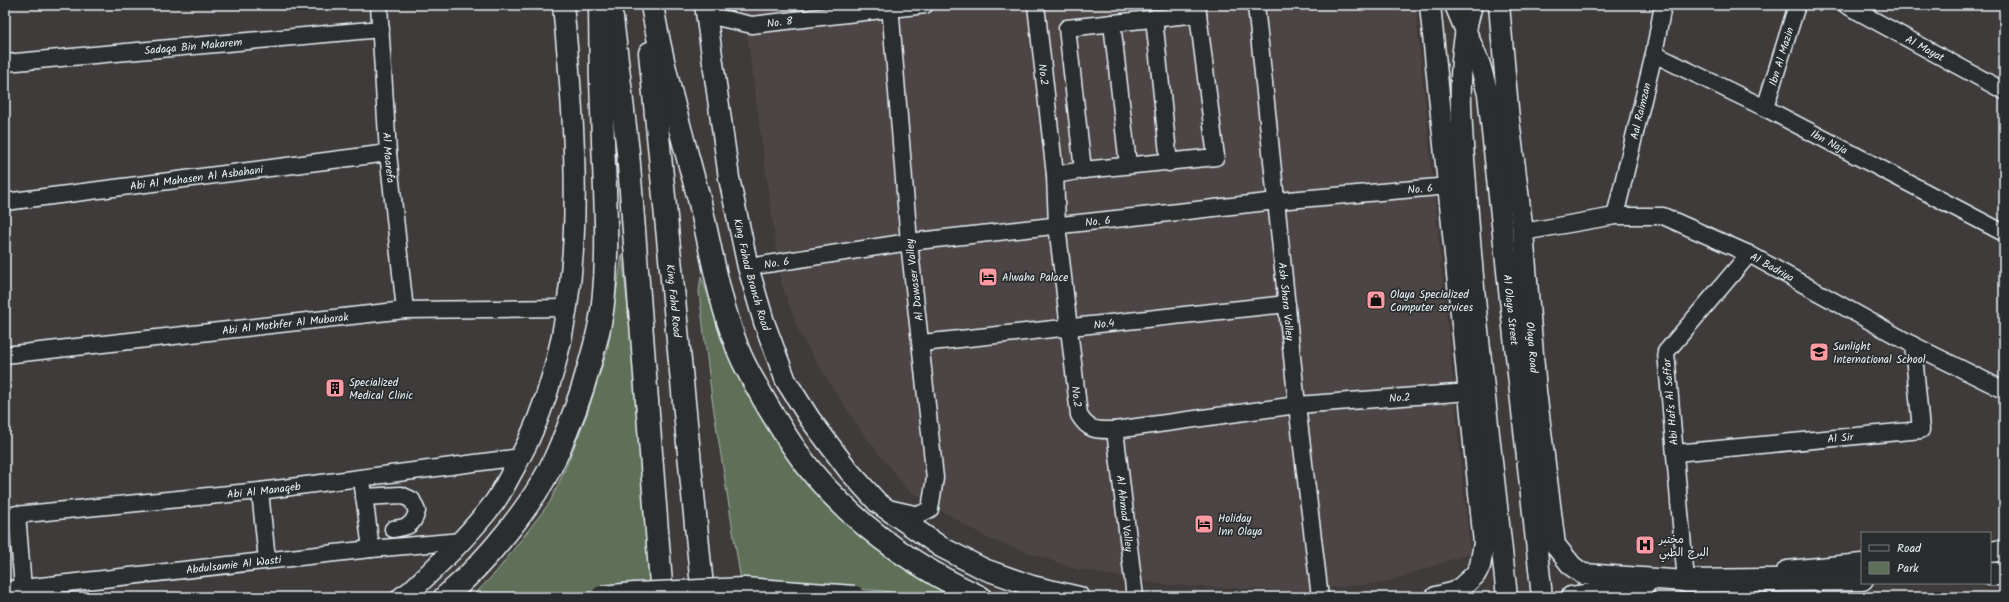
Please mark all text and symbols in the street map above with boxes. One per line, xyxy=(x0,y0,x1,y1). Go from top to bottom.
street label: No. 8 xyxy=(766,12,794,33)
street label: Ibn Al Mazin xyxy=(1764,25,1800,88)
street label: Al Mayat xyxy=(1902,31,1948,67)
street label: Sadaqa Bin Makarem xyxy=(144,34,243,60)
street label: No.2 xyxy=(1033,63,1053,86)
street label: Aal Raimzan xyxy=(1626,81,1657,141)
street label: Ibn Naja xyxy=(1807,125,1851,160)
street label: Al Maarefa xyxy=(377,132,399,184)
street label: Abi Al Mahasen Al Asbahani xyxy=(129,161,265,196)
street label: No. 6 xyxy=(1407,179,1434,200)
street label: No. 6 xyxy=(1084,212,1112,232)
street label: King Fahad Branch Road xyxy=(728,217,775,334)
street label: Al Dawaser Valley xyxy=(901,237,929,322)
street label: Al Badriya xyxy=(1746,248,1797,287)
street label: No. 6 xyxy=(763,253,791,274)
street label: Ash Shara Valley xyxy=(1272,262,1298,342)
street label: King Fahd Road xyxy=(661,263,686,339)
hotel icon: Alwaha Palace xyxy=(977,266,999,288)
place label: Alwaha Palace xyxy=(1002,269,1068,287)
street label: Al Olaya Street xyxy=(1497,273,1523,347)
place label: Olaya Specialized Computer services xyxy=(1390,286,1474,317)
shop icon: Olaya Specialized Computer services xyxy=(1365,289,1387,311)
street label: Abi Al Mothfer Al Mubarak xyxy=(221,308,350,341)
street label: No.4 xyxy=(1093,314,1116,335)
street label: Olaya Road xyxy=(1520,321,1543,374)
place label: Sunlight International School xyxy=(1833,338,1926,369)
school or university icon: Sunlight International School xyxy=(1808,341,1830,363)
street label: Abi Hafs Al Saffar xyxy=(1658,356,1684,446)
place label: Specialized Medical Clinic xyxy=(349,374,413,405)
building icon: Specialized Medical Clinic xyxy=(324,377,346,399)
street label: No.2 xyxy=(1066,385,1086,409)
street label: No.2 xyxy=(1388,388,1411,408)
street label: Al Sir xyxy=(1827,428,1855,449)
street label: Al Ahmad Valley xyxy=(1110,474,1138,554)
street label: Abi Al Manaqeb xyxy=(226,478,302,504)
place label: Holiday Inn Olaya xyxy=(1218,510,1262,541)
hotel icon: Holiday Inn Olaya xyxy=(1193,513,1215,535)
place label: مختبر البرج الطبي xyxy=(1658,531,1709,563)
legend xyxy=(1861,532,1991,584)
hospital icon: مختبر البرج الطبي xyxy=(1634,534,1656,556)
text: Road xyxy=(1897,539,1922,558)
street label: Abdulsamie Al Wasti xyxy=(185,551,283,580)
text: Park xyxy=(1897,559,1919,578)

